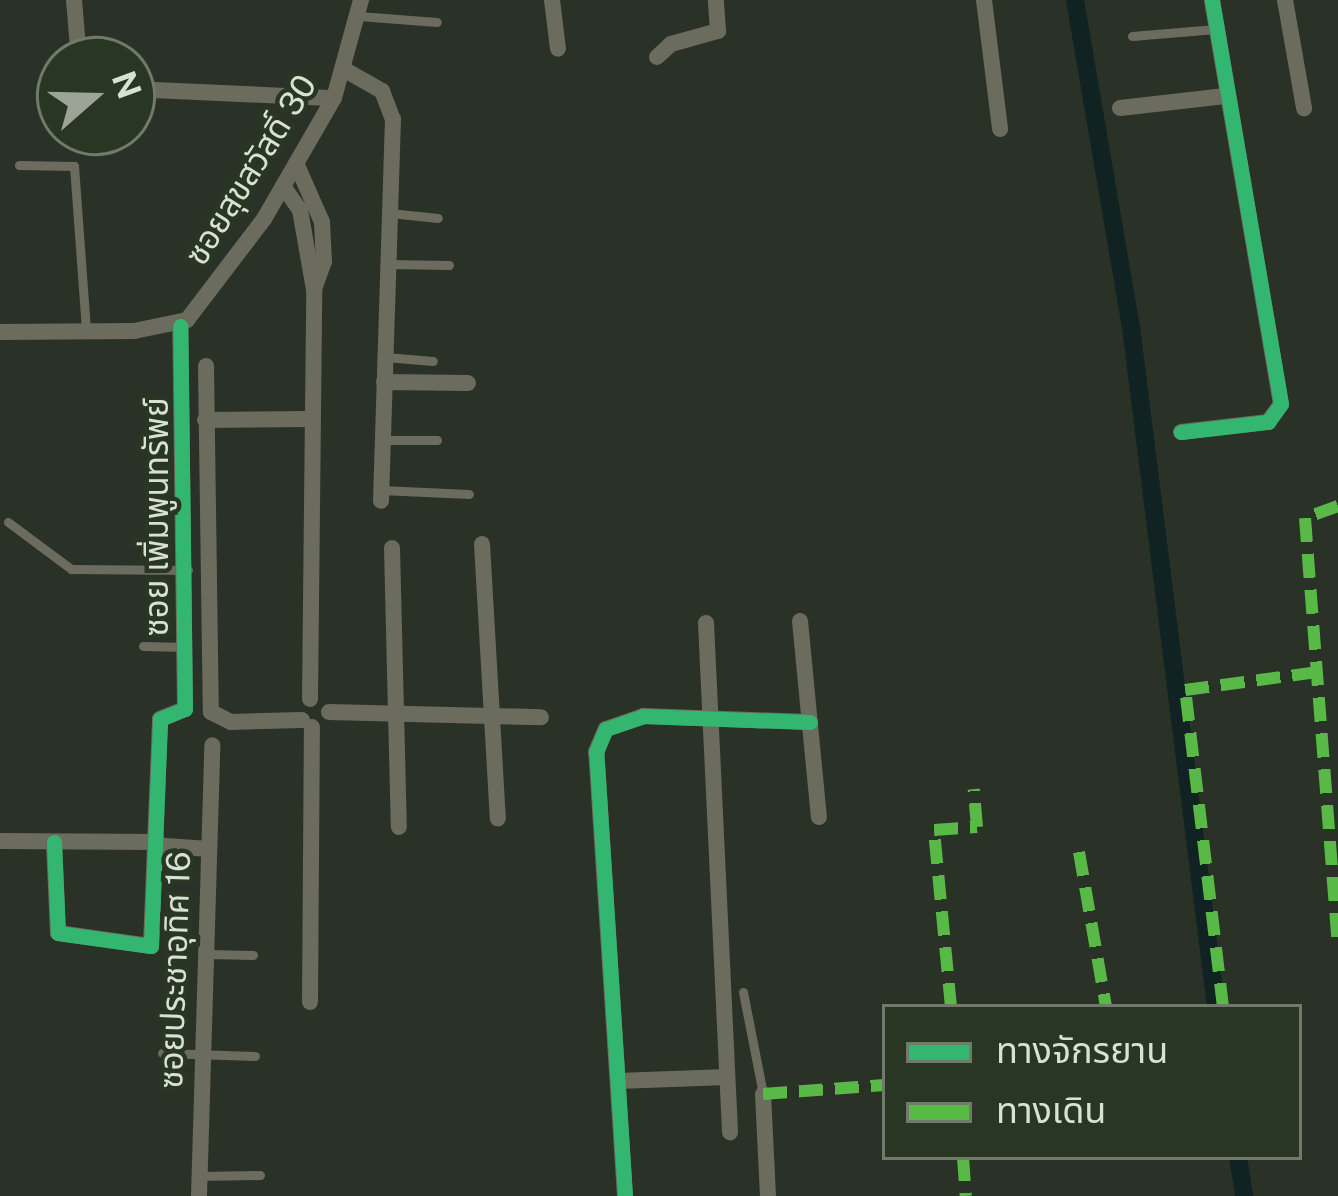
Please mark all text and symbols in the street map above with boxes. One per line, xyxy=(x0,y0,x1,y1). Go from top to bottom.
north arrow xyxy=(36,36,156,156)
text: N xyxy=(105,66,149,103)
street label: ซอยสุขสวัสดิ์ 30 xyxy=(177,68,325,272)
street label: ซอย เพิ่มพูนทรัพย์ xyxy=(137,397,177,637)
street label: ซอยประชาอุทิศ 16 xyxy=(151,851,199,1089)
legend xyxy=(882,1004,1302,1160)
text: ทางจักรยาน xyxy=(996,1029,1168,1071)
text: ทางเดิน xyxy=(996,1089,1106,1131)

